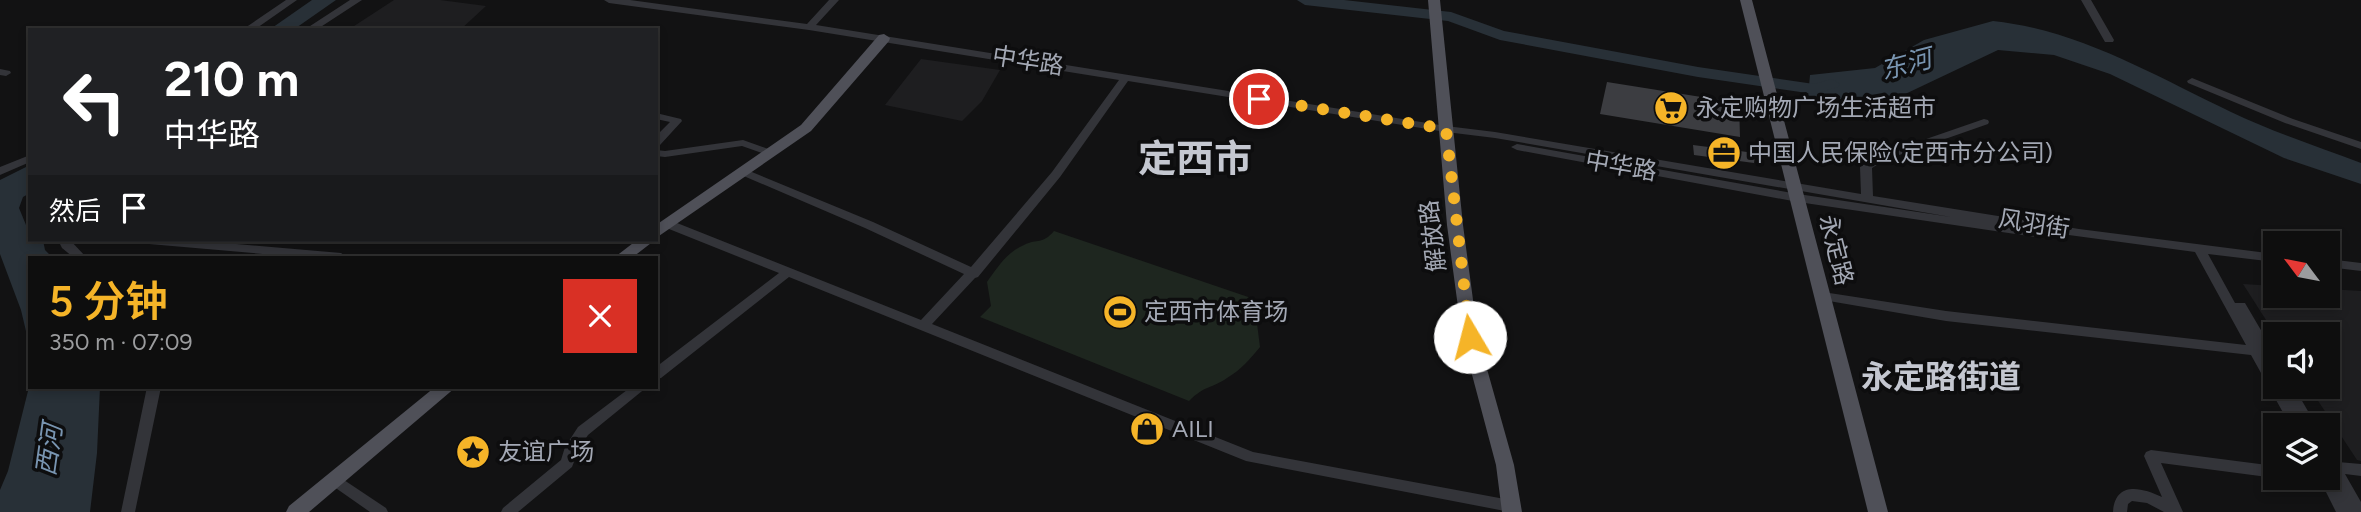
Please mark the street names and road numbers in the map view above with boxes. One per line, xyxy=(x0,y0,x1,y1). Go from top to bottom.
street label: 中华路 xyxy=(990,41,1066,80)
street label: 中华路 xyxy=(1583,145,1659,186)
street label: 解放路 xyxy=(1414,199,1451,274)
street label: 风羽街 xyxy=(1996,204,2072,243)
street label: 永定路 xyxy=(1814,211,1859,288)

